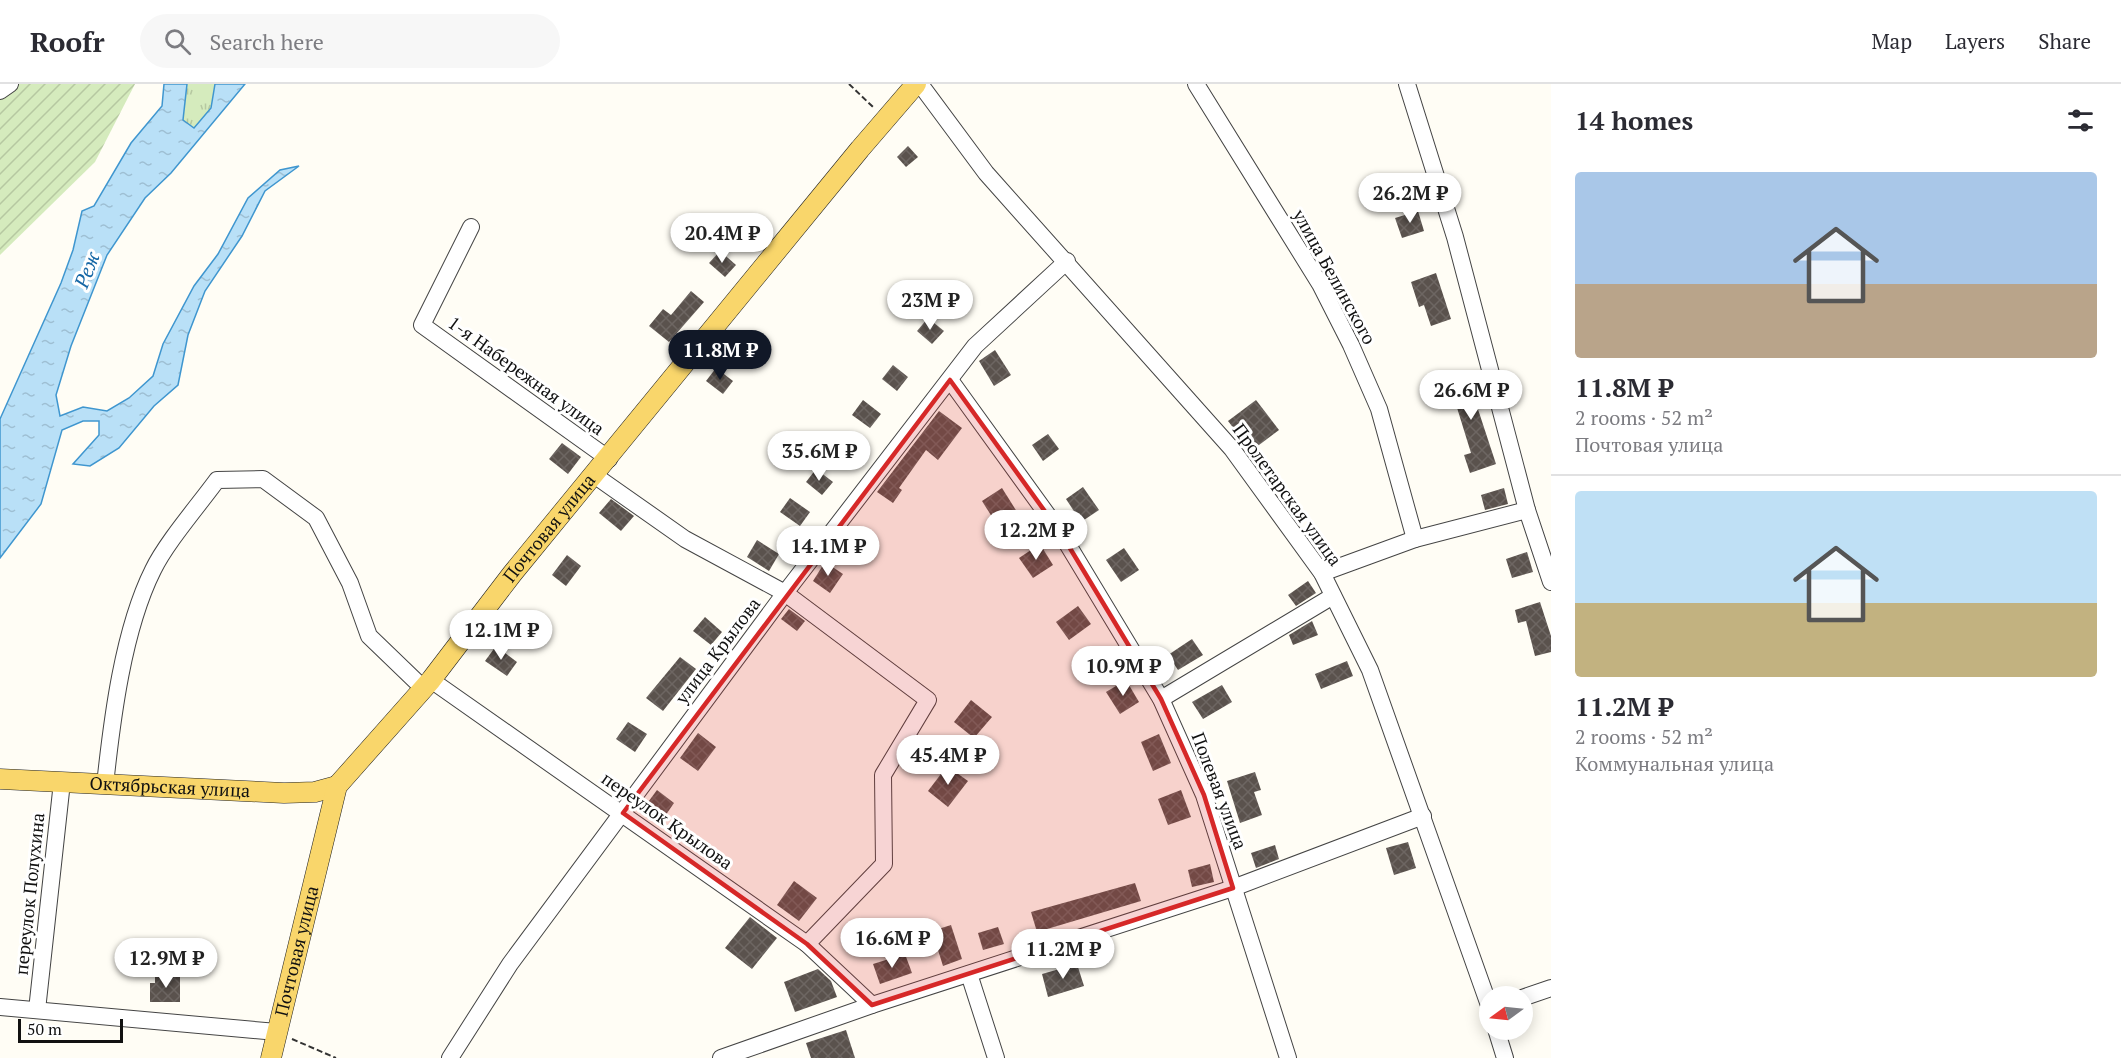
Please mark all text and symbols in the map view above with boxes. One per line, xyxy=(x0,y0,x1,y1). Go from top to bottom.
search box xyxy=(140,14,560,68)
text: Roofr xyxy=(30,23,104,60)
icon: search xyxy=(161,25,194,58)
text: Search here xyxy=(209,27,324,56)
text: Map xyxy=(1871,27,1912,55)
text: Layers xyxy=(1945,27,2005,55)
text: Share xyxy=(2038,27,2091,55)
text: 14 homes xyxy=(1575,103,1693,137)
icon: filters xyxy=(2064,104,2097,137)
pin: 26.2M ₽ xyxy=(1355,173,1465,224)
text: 26.2M ₽ xyxy=(1372,179,1448,206)
street label: улица Белинского xyxy=(1287,204,1382,348)
icon: home xyxy=(1782,211,1890,319)
pin: 20.4M ₽ xyxy=(667,213,777,264)
text: 20.4M ₽ xyxy=(684,219,760,246)
water label: Реж xyxy=(67,247,106,293)
pin: 23M ₽ xyxy=(888,280,972,331)
text: 23M ₽ xyxy=(901,286,959,313)
street label: 1-я Набережная улица xyxy=(444,310,610,440)
pin: 11.8M ₽ xyxy=(665,330,775,381)
text: 11.8M ₽ xyxy=(682,336,758,363)
pin: 26.6M ₽ xyxy=(1416,370,1526,421)
text: 11.8M ₽ xyxy=(1575,370,1673,404)
text: 26.6M ₽ xyxy=(1433,376,1509,403)
text: 2 rooms · 52 m² xyxy=(1575,404,1713,431)
street label: Пролетарская улица xyxy=(1228,418,1348,570)
pin: 35.6M ₽ xyxy=(764,431,874,482)
text: Почтовая улица xyxy=(1575,431,1723,458)
text: 35.6M ₽ xyxy=(781,437,857,464)
street label: Почтовая улица xyxy=(497,468,600,587)
pin: 12.2M ₽ xyxy=(981,510,1091,561)
text: 12.2M ₽ xyxy=(998,516,1074,543)
pin: 14.1M ₽ xyxy=(773,526,883,577)
icon: home xyxy=(1782,530,1890,638)
text: 14.1M ₽ xyxy=(790,532,866,559)
street label: улица Крылова xyxy=(669,592,765,709)
pin: 12.1M ₽ xyxy=(446,610,556,661)
text: 12.1M ₽ xyxy=(463,616,539,643)
pin: 10.9M ₽ xyxy=(1068,646,1178,697)
text: 10.9M ₽ xyxy=(1085,652,1161,679)
text: 11.2M ₽ xyxy=(1575,689,1673,723)
text: 2 rooms · 52 m² xyxy=(1575,723,1713,750)
street label: Полевая улица xyxy=(1187,729,1253,853)
pin: 45.4M ₽ xyxy=(893,735,1003,786)
text: 45.4M ₽ xyxy=(910,741,986,768)
text: Коммунальная улица xyxy=(1575,750,1774,777)
street label: переулок Крылова xyxy=(597,766,738,874)
street label: Октябрьская улица xyxy=(89,770,251,802)
street label: переулок Полухина xyxy=(9,811,49,976)
street label: Почтовая улица xyxy=(269,883,323,1019)
pin: 16.6M ₽ xyxy=(837,918,947,969)
text: 16.6M ₽ xyxy=(854,924,930,951)
pin: 11.2M ₽ xyxy=(1008,929,1118,980)
text: 11.2M ₽ xyxy=(1025,935,1101,962)
pin: 12.9M ₽ xyxy=(111,938,221,989)
text: 12.9M ₽ xyxy=(128,944,204,971)
north arrow xyxy=(1479,986,1533,1040)
map controls xyxy=(1479,986,1533,1040)
scale bar xyxy=(18,1016,123,1044)
text: 50 m xyxy=(27,1018,62,1040)

